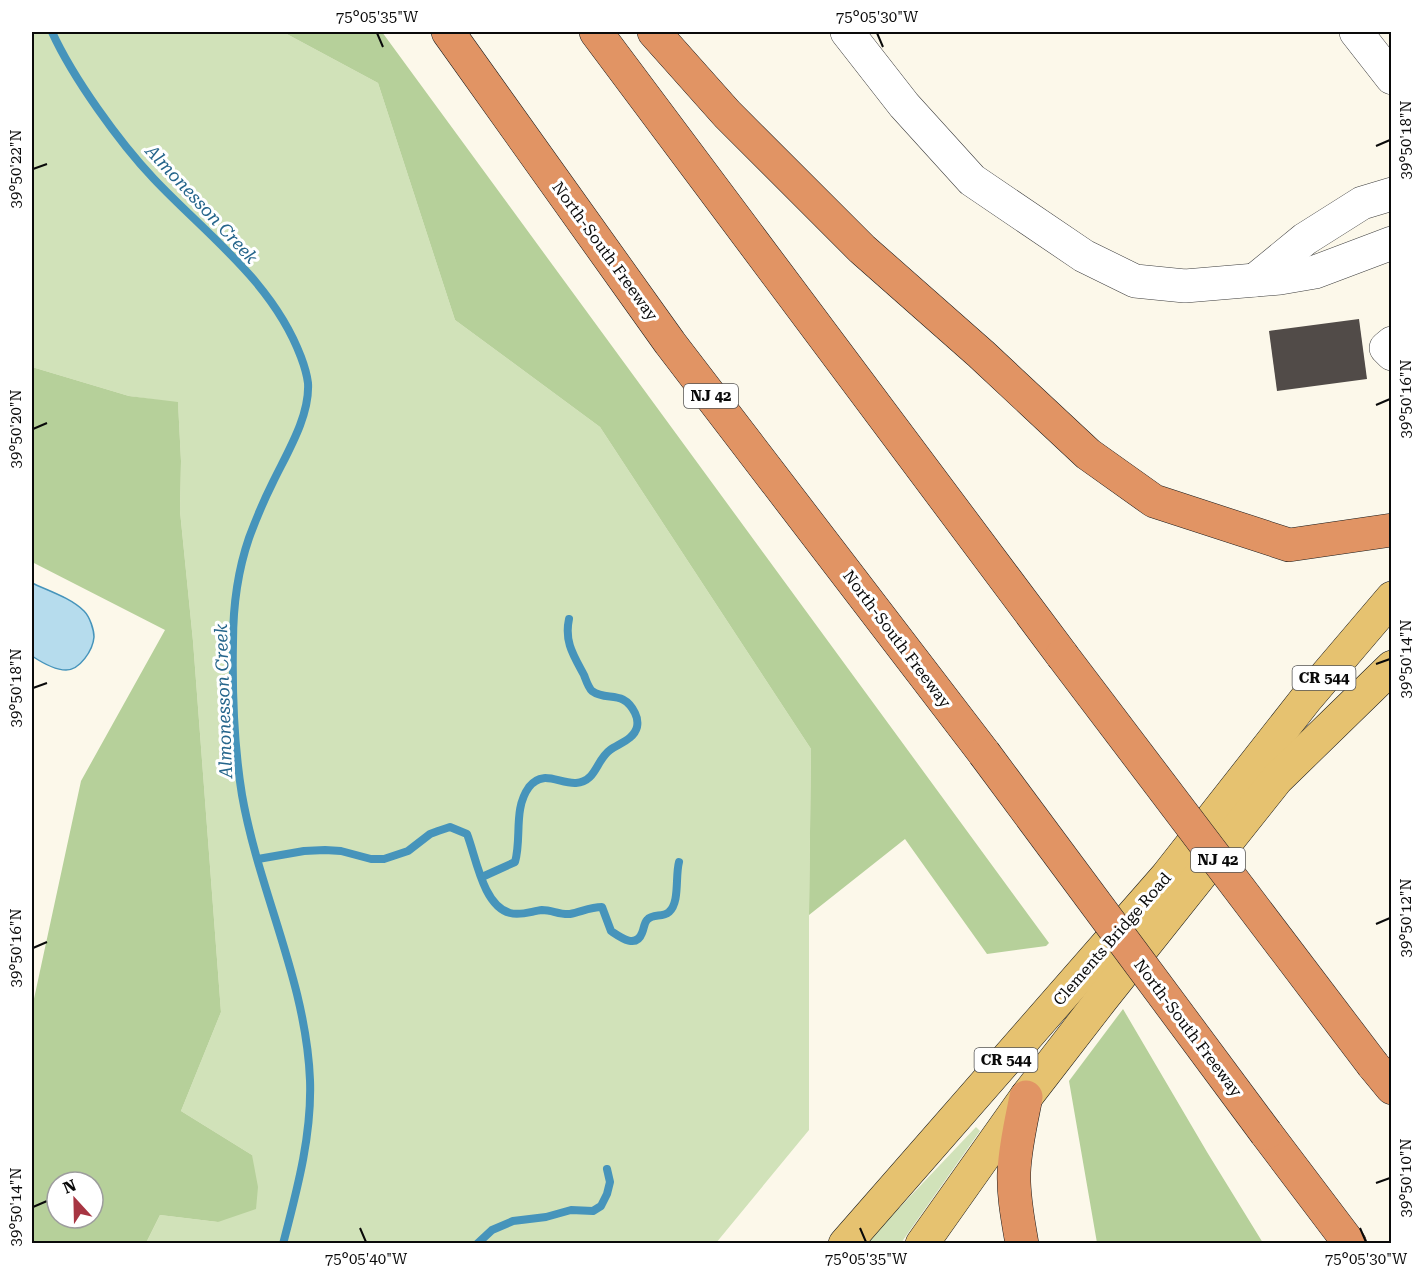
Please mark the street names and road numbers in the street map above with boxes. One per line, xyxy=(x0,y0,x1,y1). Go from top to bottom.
street label: North-South Freeway xyxy=(548,178,662,325)
road number: NJ 42 xyxy=(684,384,738,408)
street label: North-South Freeway xyxy=(839,567,955,712)
road number: CR 544 xyxy=(1292,666,1356,690)
road number: NJ 42 xyxy=(1191,848,1245,872)
street label: Clements Bridge Road xyxy=(1049,869,1175,1009)
street label: North-South Freeway xyxy=(1130,956,1246,1101)
road number: CR 544 xyxy=(974,1048,1038,1072)

